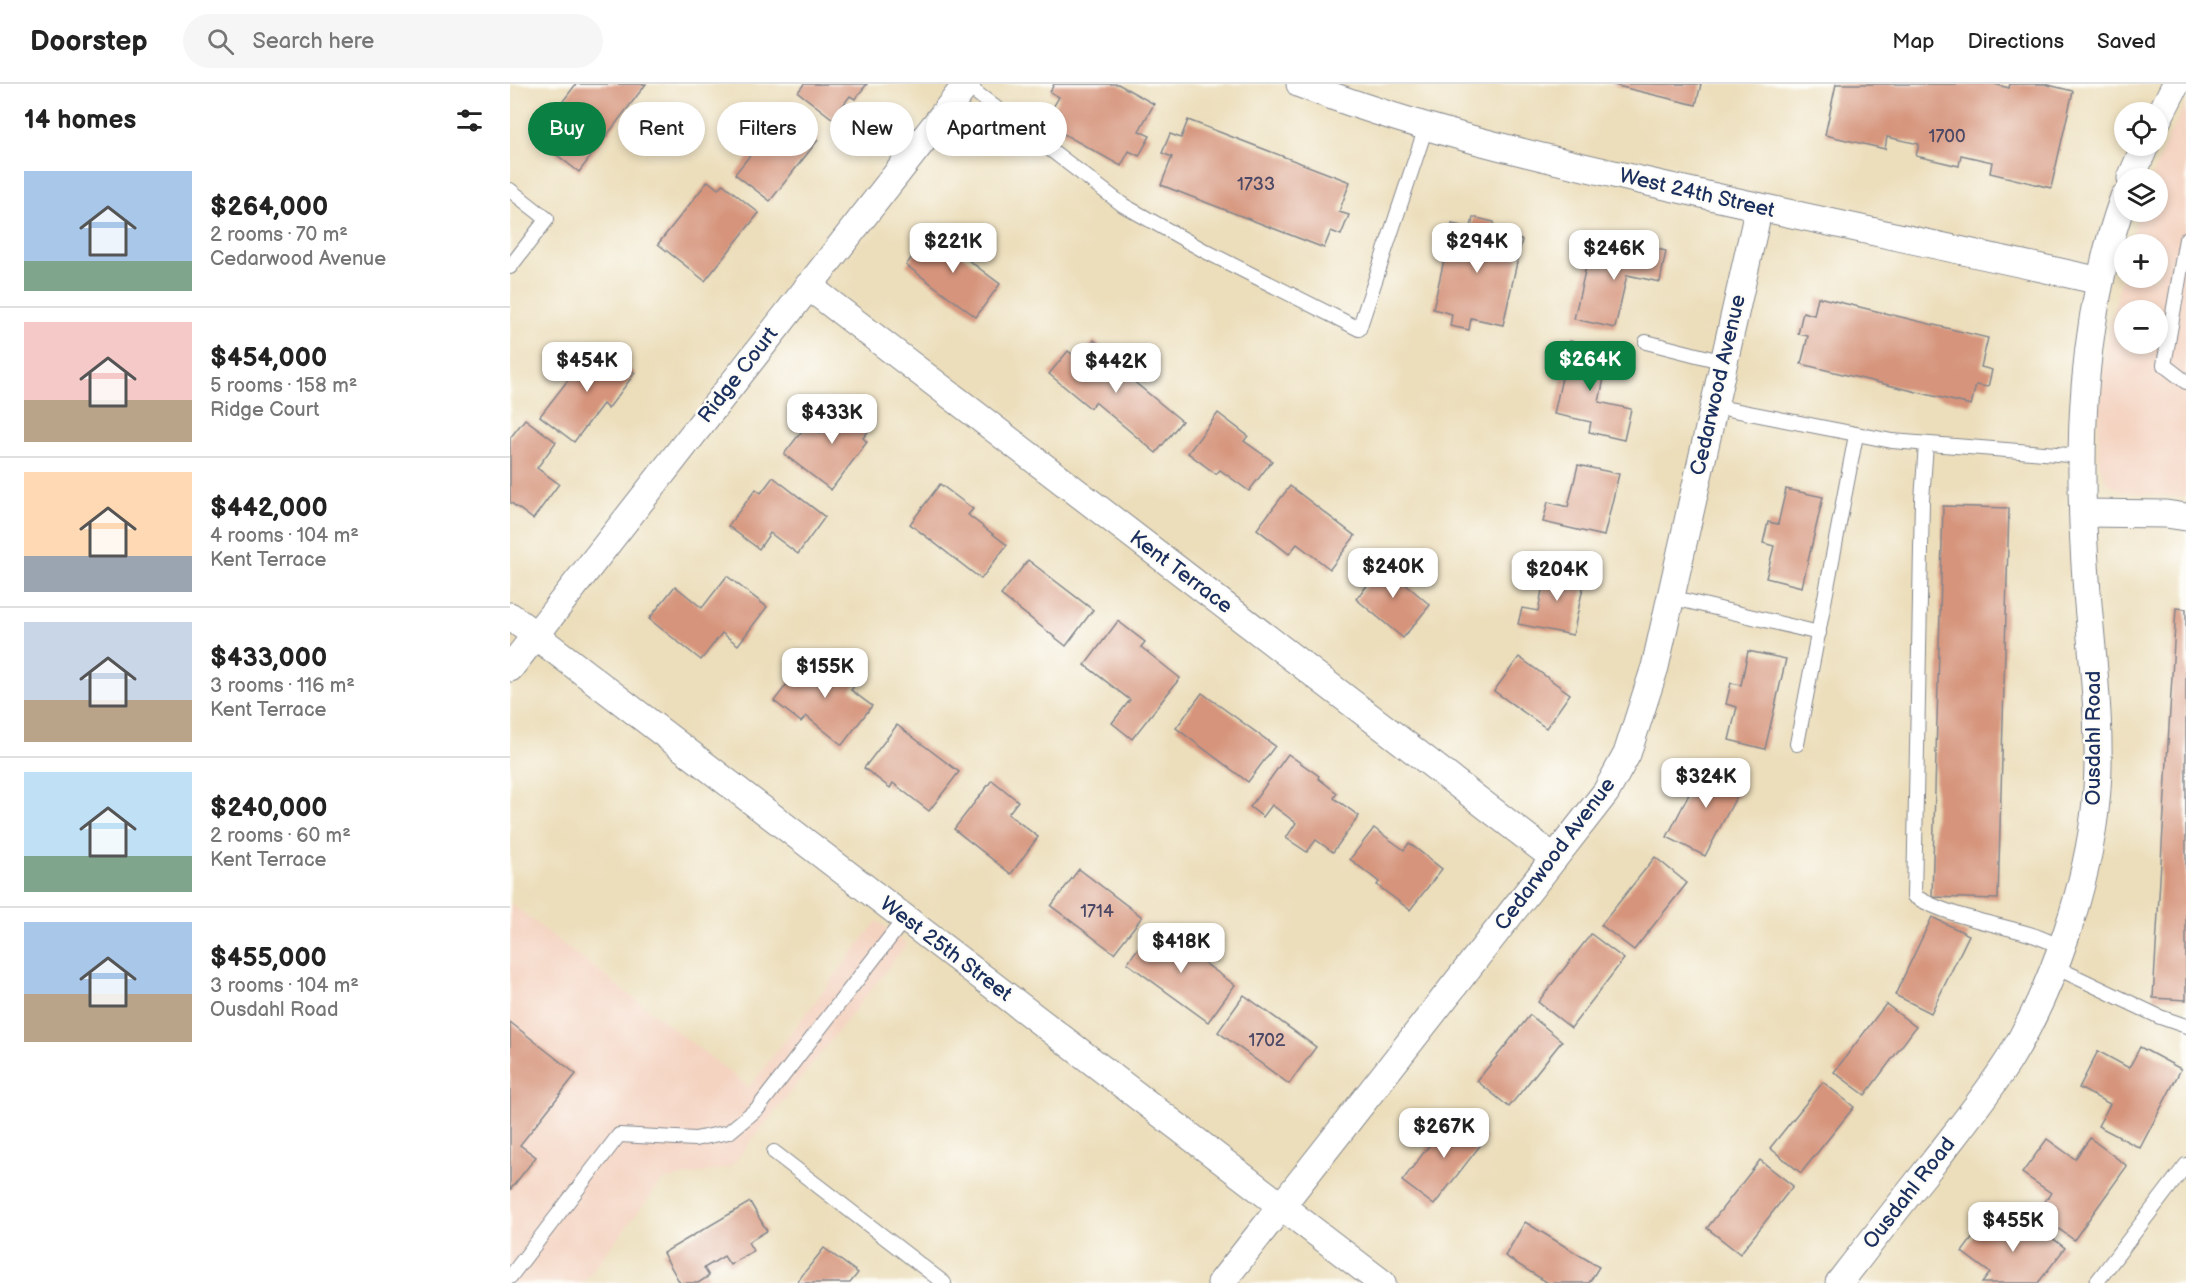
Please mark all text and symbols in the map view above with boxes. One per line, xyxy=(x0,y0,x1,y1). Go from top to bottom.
search box xyxy=(183,14,603,68)
text: Doorstep xyxy=(30,25,147,58)
icon: search xyxy=(204,25,237,58)
text: Search here xyxy=(252,28,374,55)
text: Map xyxy=(1892,29,1935,54)
text: Directions xyxy=(1968,29,2064,54)
text: Saved xyxy=(2097,29,2156,54)
chip: Buy xyxy=(528,102,606,156)
chip: Rent xyxy=(618,102,705,156)
chip: Filters xyxy=(717,102,818,156)
chip: New xyxy=(830,102,914,156)
chip: Apartment xyxy=(926,102,1067,156)
map controls xyxy=(2114,102,2168,354)
button: locate xyxy=(2114,102,2168,156)
icon: filters xyxy=(453,104,486,137)
text: 14 homes xyxy=(24,105,136,136)
house number: 1700 xyxy=(1929,126,1965,147)
street label: West 24th Street xyxy=(1617,163,1778,223)
button: layers xyxy=(2114,168,2168,222)
house number: 1733 xyxy=(1237,174,1275,195)
text: $264,000 xyxy=(210,192,328,223)
icon: home xyxy=(72,195,144,267)
text: 2 rooms · 70 m² xyxy=(210,223,348,247)
pin: $221K xyxy=(911,223,995,274)
pin: $294K xyxy=(1435,223,1519,274)
text: $221K xyxy=(924,230,982,254)
text: $294K xyxy=(1446,230,1508,254)
pin: $246K xyxy=(1572,230,1656,281)
button: + xyxy=(2114,234,2168,288)
text: $246K xyxy=(1583,237,1645,261)
text: Cedarwood Avenue xyxy=(210,247,386,271)
street label: Cedarwood Avenue xyxy=(1685,292,1751,478)
button: − xyxy=(2114,300,2168,354)
street label: Ridge Court xyxy=(693,322,784,428)
pin: $264K xyxy=(1548,341,1632,392)
pin: $454K xyxy=(545,342,629,393)
text: $454,000 xyxy=(210,343,327,374)
pin: $442K xyxy=(1074,343,1158,394)
icon: home xyxy=(72,346,144,418)
text: $264K xyxy=(1559,348,1621,372)
text: $454K xyxy=(556,349,618,373)
text: $442K xyxy=(1085,350,1147,374)
text: 5 rooms · 158 m² xyxy=(210,374,357,398)
pin: $433K xyxy=(790,394,874,445)
text: Ridge Court xyxy=(210,398,319,422)
text: $433K xyxy=(801,401,863,425)
text: $442,000 xyxy=(210,493,328,524)
icon: home xyxy=(72,496,144,568)
text: 4 rooms · 104 m² xyxy=(210,524,359,548)
street label: Kent Terrace xyxy=(1125,525,1237,619)
text: Kent Terrace xyxy=(210,548,326,572)
pin: $240K xyxy=(1351,548,1435,599)
pin: $204K xyxy=(1515,551,1599,602)
text: $240K xyxy=(1362,555,1424,579)
text: $204K xyxy=(1526,558,1588,582)
text: $433,000 xyxy=(210,643,327,674)
icon: home xyxy=(72,646,144,718)
pin: $155K xyxy=(783,648,867,699)
text: $155K xyxy=(796,655,854,679)
street label: Ousdahl Road xyxy=(2081,671,2106,805)
text: 3 rooms · 116 m² xyxy=(210,674,355,698)
text: Kent Terrace xyxy=(210,698,326,722)
pin: $324K xyxy=(1664,758,1748,809)
text: $324K xyxy=(1675,765,1737,789)
street label: Cedarwood Avenue xyxy=(1489,773,1621,935)
text: $240,000 xyxy=(210,793,328,824)
icon: home xyxy=(72,796,144,868)
text: 2 rooms · 60 m² xyxy=(210,824,351,848)
text: Kent Terrace xyxy=(210,848,326,872)
street label: West 25th Street xyxy=(875,891,1017,1007)
house number: 1714 xyxy=(1080,901,1114,922)
pin: $418K xyxy=(1139,923,1223,974)
text: $418K xyxy=(1152,930,1210,954)
text: $455,000 xyxy=(210,943,327,974)
icon: home xyxy=(72,946,144,1018)
text: 3 rooms · 104 m² xyxy=(210,974,359,998)
text: Ousdahl Road xyxy=(210,998,338,1022)
house number: 1702 xyxy=(1248,1030,1286,1051)
pin: $267K xyxy=(1402,1108,1486,1159)
text: $267K xyxy=(1413,1115,1475,1139)
street label: Ousdahl Road xyxy=(1858,1132,1960,1254)
pin: $455K xyxy=(1971,1202,2055,1253)
text: $455K xyxy=(1982,1209,2044,1233)

